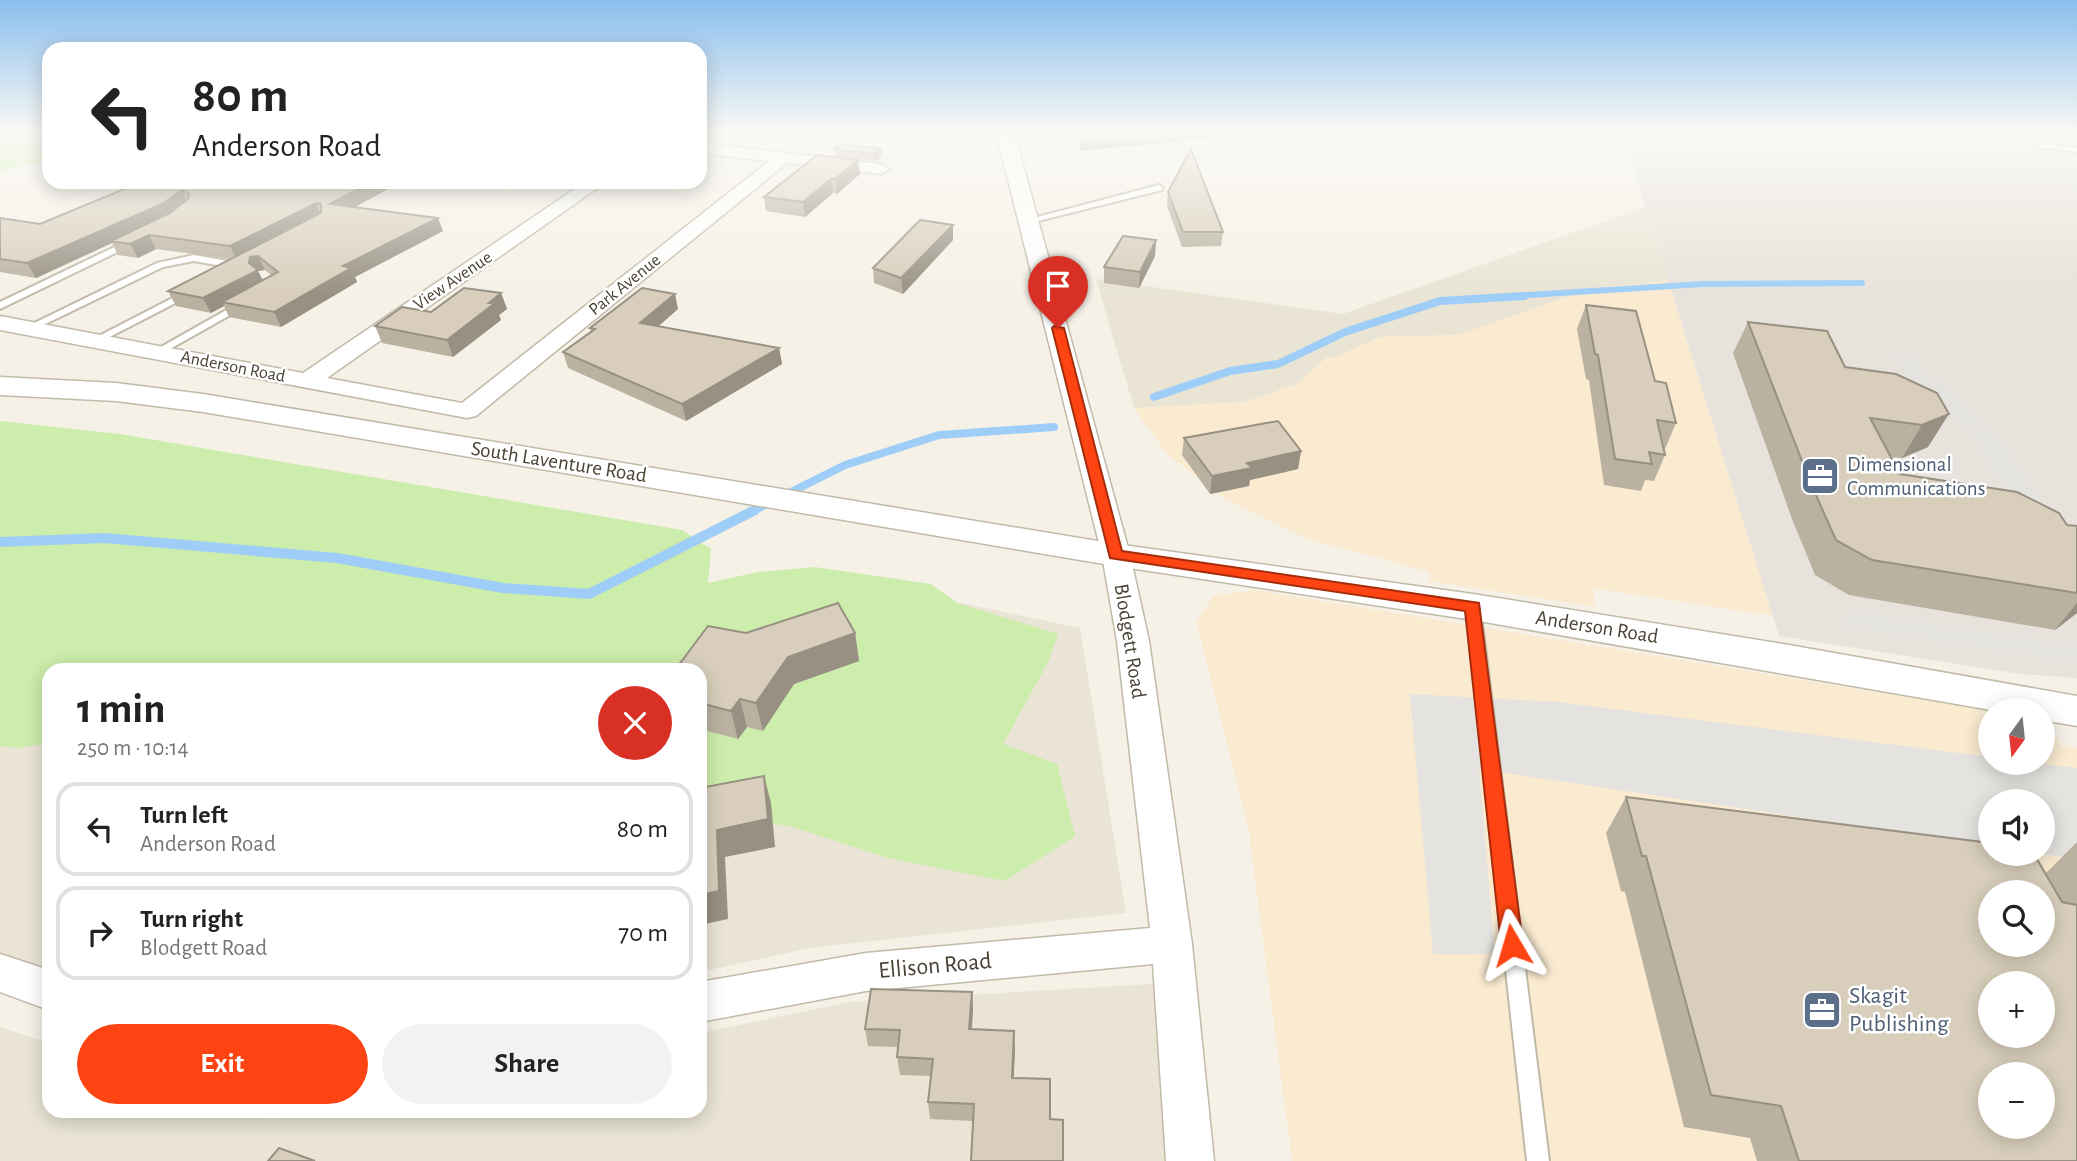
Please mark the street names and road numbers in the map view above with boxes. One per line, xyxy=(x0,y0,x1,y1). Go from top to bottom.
street label: View Avenue xyxy=(410,248,496,314)
street label: Park Avenue xyxy=(586,251,664,319)
street label: Anderson Road xyxy=(179,348,287,386)
street label: South Laventure Road xyxy=(470,438,649,486)
street label: Blodgett Road xyxy=(1111,582,1149,700)
street label: Anderson Road xyxy=(1534,607,1660,647)
street label: Ellison Road xyxy=(877,949,993,983)

